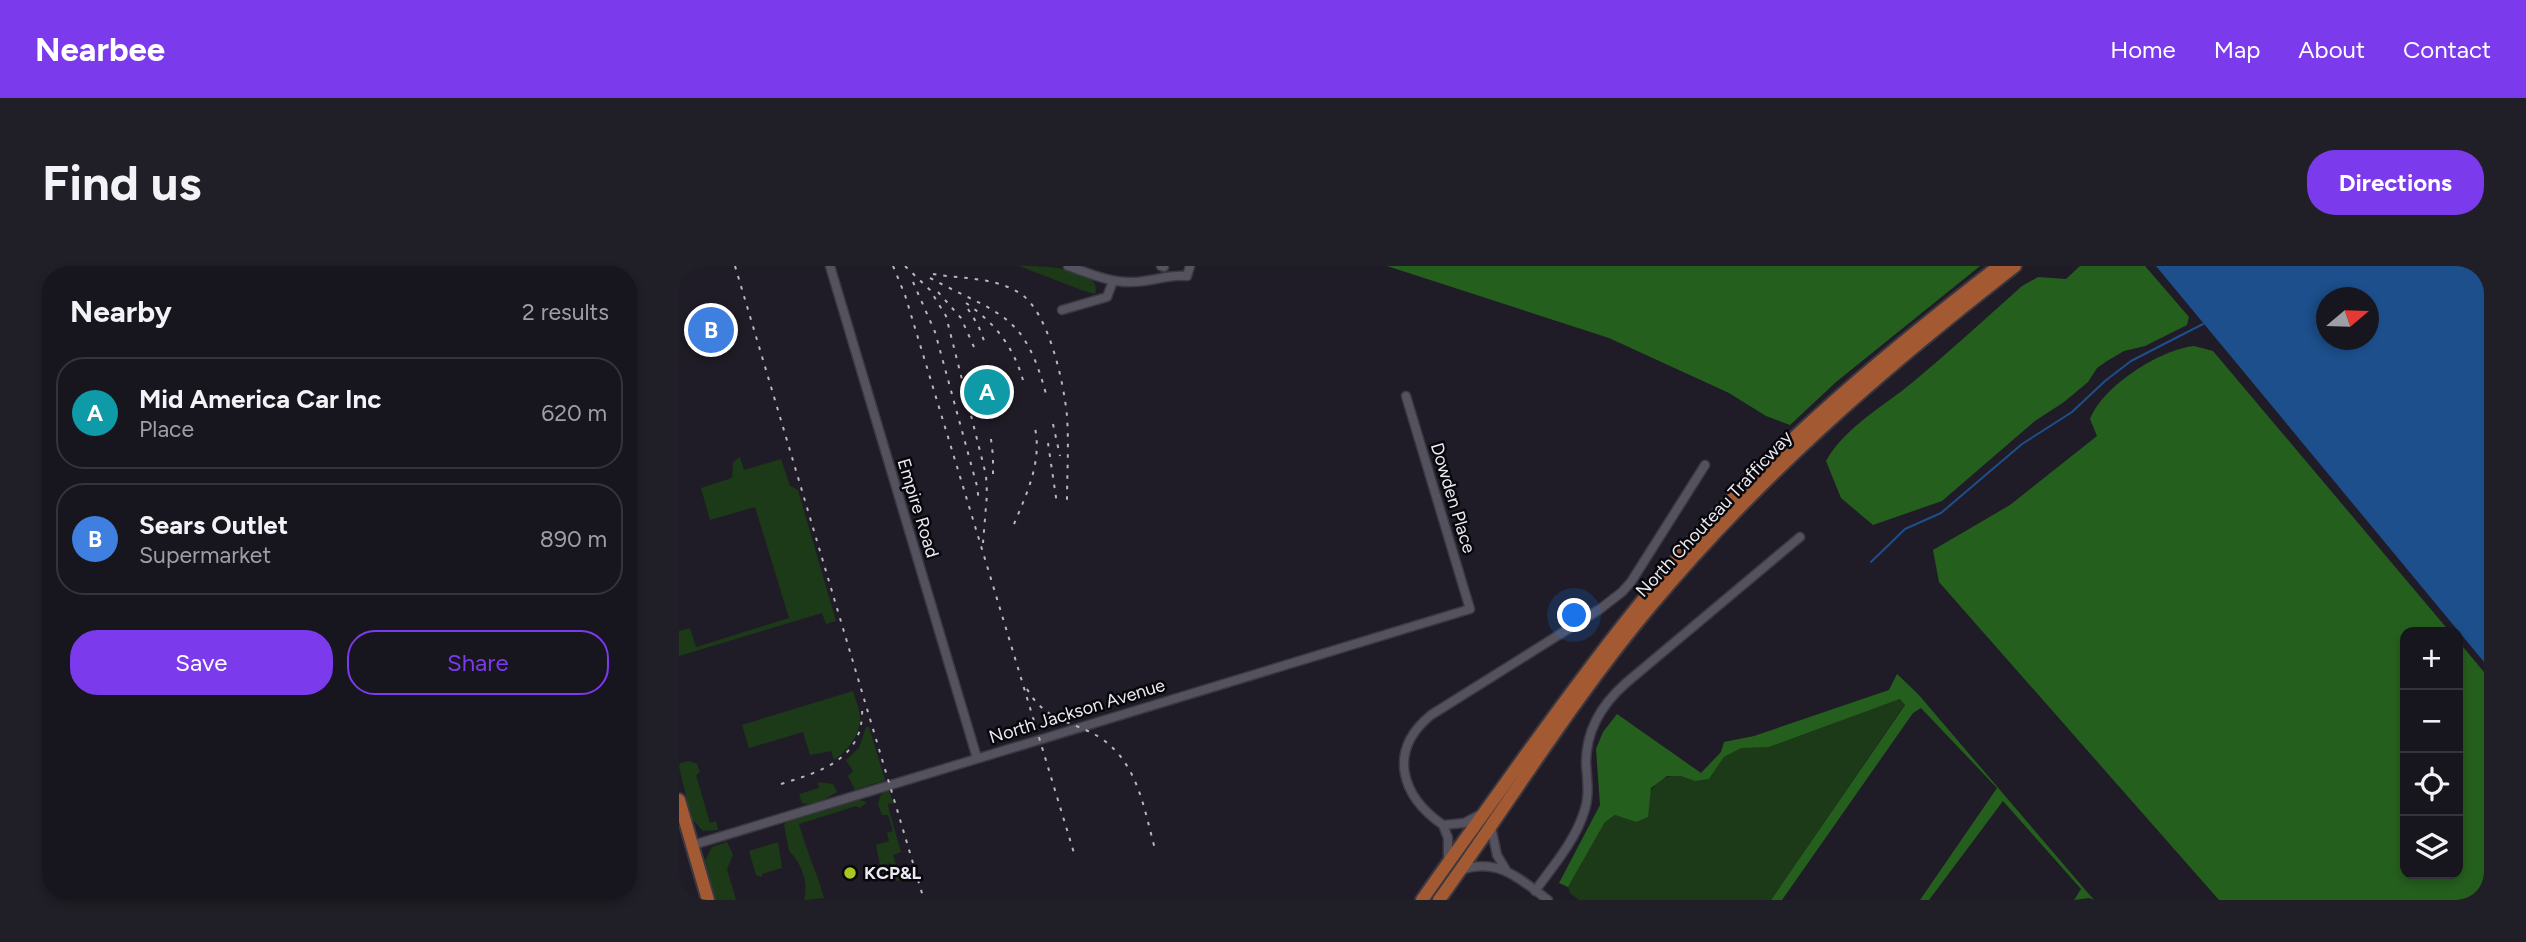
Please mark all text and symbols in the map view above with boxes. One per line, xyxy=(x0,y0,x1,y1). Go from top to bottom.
text: Nearbee xyxy=(35,30,165,69)
text: Home xyxy=(2110,35,2176,64)
text: Map xyxy=(2214,35,2260,64)
text: About xyxy=(2298,35,2365,64)
text: Contact xyxy=(2403,35,2491,64)
button: Directions xyxy=(2307,150,2484,215)
text: Find us xyxy=(42,153,201,212)
north arrow xyxy=(2316,287,2379,350)
text: Nearby xyxy=(70,293,172,330)
text: 2 results xyxy=(522,298,609,326)
pin: B xyxy=(688,304,734,356)
pin: A xyxy=(964,366,1010,418)
text: Mid America Car Inc xyxy=(139,383,382,415)
text: A xyxy=(87,399,103,427)
text: 620 m xyxy=(541,399,607,427)
text: Place xyxy=(139,415,194,443)
street label: North Chouteau Trafficway xyxy=(1631,426,1797,602)
street label: Dowden Place xyxy=(1426,440,1480,556)
street label: Empire Road xyxy=(892,456,944,560)
text: Sears Outlet xyxy=(139,509,288,541)
text: B xyxy=(88,525,102,553)
text: 890 m xyxy=(540,525,607,553)
text: Supermarket xyxy=(139,541,271,569)
your location xyxy=(1557,598,1591,632)
map controls xyxy=(2400,627,2463,879)
button: + xyxy=(2400,627,2463,690)
button: Save xyxy=(70,630,333,695)
button: Share xyxy=(347,630,609,695)
street label: North Jackson Avenue xyxy=(986,674,1168,748)
button: − xyxy=(2400,690,2463,753)
button: locate xyxy=(2400,753,2463,816)
button: layers xyxy=(2400,816,2463,879)
place label: KCP&L xyxy=(864,862,922,884)
marker: KCP&L xyxy=(842,865,858,881)

